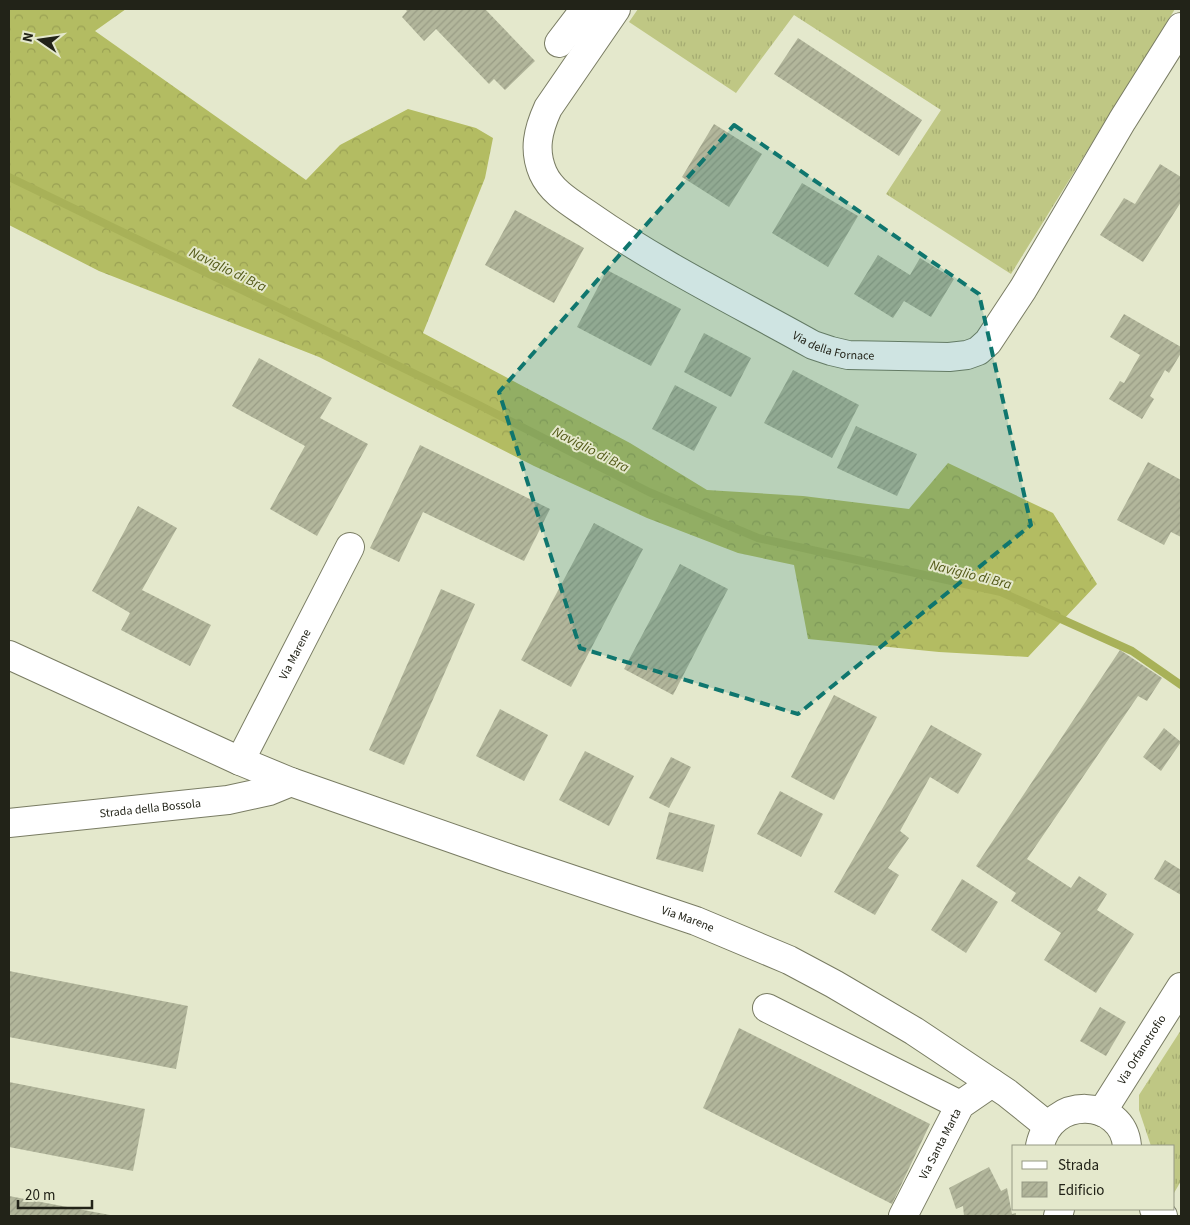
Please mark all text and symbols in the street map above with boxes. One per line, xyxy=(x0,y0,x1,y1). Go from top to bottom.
north arrow xyxy=(15,15,65,65)
text: N xyxy=(18,31,39,44)
water label: Naviglio di Bra xyxy=(186,243,270,297)
street label: Via della Fornace xyxy=(789,327,875,365)
water label: Naviglio di Bra xyxy=(549,422,633,478)
water label: Naviglio di Bra xyxy=(928,555,1014,595)
street label: Via Marene xyxy=(275,626,315,683)
street label: Strada della Bossola xyxy=(99,795,202,822)
street label: Via Marene xyxy=(659,902,717,937)
street label: Via Orfanotrofio xyxy=(1114,1012,1170,1088)
street label: Via Santa Marta xyxy=(915,1106,966,1183)
legend xyxy=(1012,1145,1175,1210)
text: Strada xyxy=(1058,1155,1099,1176)
scale bar xyxy=(18,1178,91,1210)
text: Edificio xyxy=(1058,1180,1105,1201)
text: 20 m xyxy=(25,1185,55,1206)

